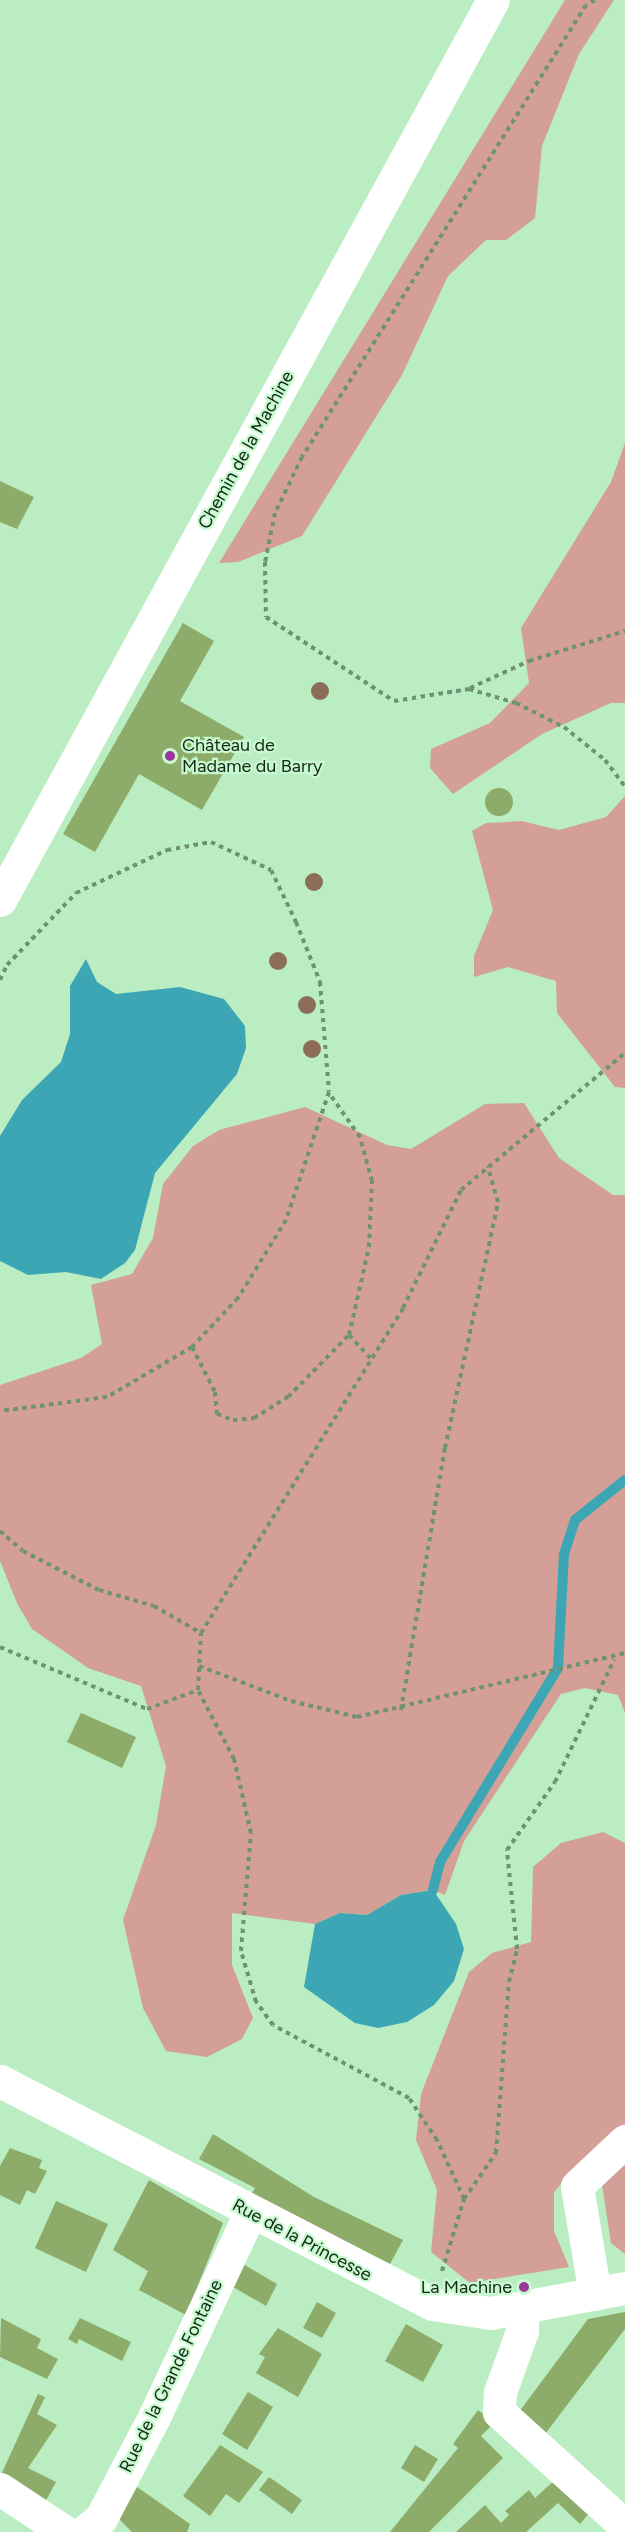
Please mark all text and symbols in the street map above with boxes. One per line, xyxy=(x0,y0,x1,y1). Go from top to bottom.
street label: Chemin de la Machine xyxy=(194,367,298,533)
place label: Château de Madame du Barry xyxy=(182,735,323,777)
marker: Château de Madame du Barry xyxy=(163,749,177,763)
street label: Rue de la Princesse xyxy=(229,2194,375,2286)
street label: Rue de la Grande Fontaine xyxy=(115,2276,227,2476)
place label: La Machine xyxy=(421,2276,512,2298)
marker: La Machine xyxy=(517,2280,531,2294)

